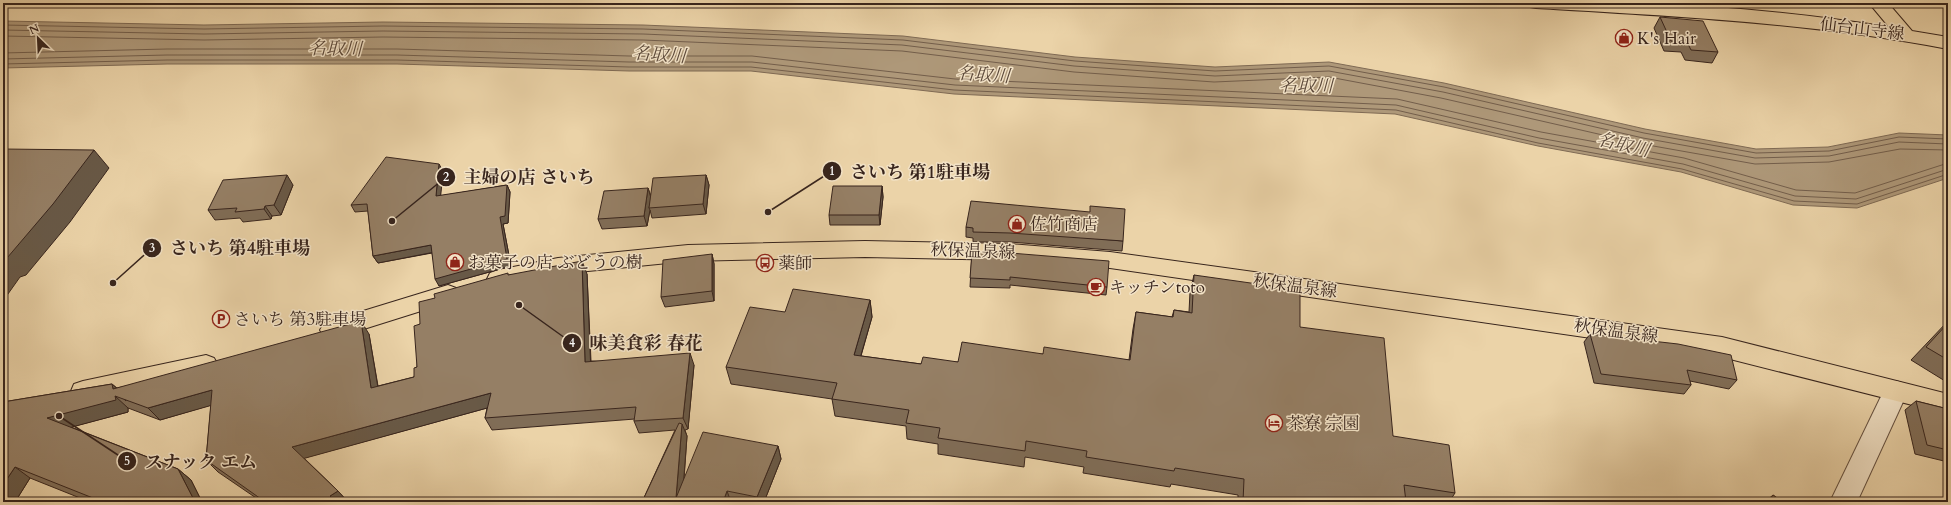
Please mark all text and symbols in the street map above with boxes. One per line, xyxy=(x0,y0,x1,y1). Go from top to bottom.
street label: 仙台山寺線 xyxy=(1818,12,1906,46)
north arrow xyxy=(18,18,58,58)
text: N xyxy=(27,20,42,38)
place label: K's Hair xyxy=(1637,27,1697,50)
shop icon: K's Hair xyxy=(1614,28,1634,48)
water label: 名取川 xyxy=(308,36,364,62)
water label: 名取川 xyxy=(631,41,689,69)
water label: 名取川 xyxy=(955,61,1013,89)
water label: 名取川 xyxy=(1279,73,1335,99)
water label: 名取川 xyxy=(1594,127,1654,164)
callout: さいち 第1駐車場 xyxy=(822,156,998,186)
text: さいち 第1駐車場 xyxy=(850,160,990,185)
callout: 主婦の店 さいち xyxy=(436,162,603,192)
text: 1 xyxy=(829,163,835,179)
text: 主婦の店 さいち xyxy=(464,165,594,190)
text: 2 xyxy=(443,169,449,185)
place label: 佐竹商店 xyxy=(1030,213,1098,236)
shop icon: 佐竹商店 xyxy=(1007,214,1027,234)
callout: さいち 第4駐車場 xyxy=(142,233,318,263)
text: さいち 第4駐車場 xyxy=(170,236,310,261)
street label: 秋保温泉線 xyxy=(930,238,1016,264)
text: 3 xyxy=(149,240,155,256)
place label: お菓子の店 ぶどうの樹 xyxy=(468,251,643,274)
shop icon: お菓子の店 ぶどうの樹 xyxy=(445,252,465,272)
place label: 薬師 xyxy=(778,252,812,275)
bus stop icon: 薬師 xyxy=(755,253,775,273)
street label: 秋保温泉線 xyxy=(1251,269,1339,303)
place label: キッチンtoto xyxy=(1109,276,1205,299)
cafe icon: キッチンtoto xyxy=(1086,277,1106,297)
place label: さいち 第3駐車場 xyxy=(234,308,366,331)
parking icon: さいち 第3駐車場 xyxy=(211,309,231,329)
street label: 秋保温泉線 xyxy=(1572,314,1660,348)
callout: 味美食彩 春花 xyxy=(562,328,711,358)
text: 味美食彩 春花 xyxy=(590,331,702,356)
text: 4 xyxy=(569,335,575,351)
place label: 茶寮 宗園 xyxy=(1287,412,1360,435)
hotel icon: 茶寮 宗園 xyxy=(1264,413,1284,433)
callout: スナック エム xyxy=(117,446,265,476)
text: スナック エム xyxy=(145,450,257,475)
text: 5 xyxy=(124,453,130,469)

